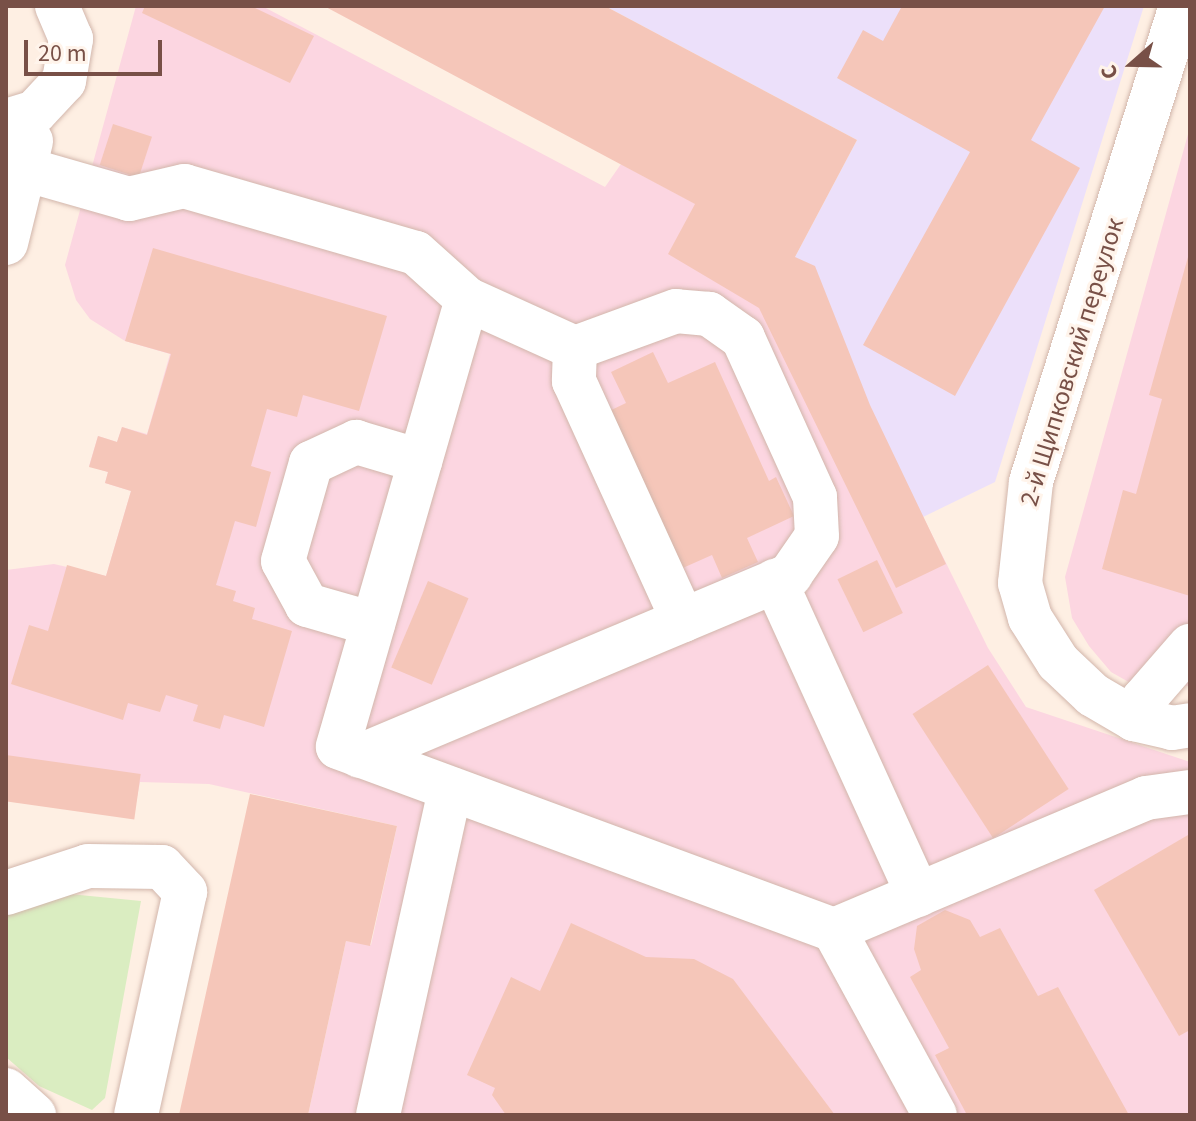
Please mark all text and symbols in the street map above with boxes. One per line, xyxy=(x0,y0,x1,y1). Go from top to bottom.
scale bar xyxy=(28,24,166,74)
north arrow xyxy=(1092,24,1172,104)
text: 20 m xyxy=(38,36,87,71)
text: С xyxy=(1092,61,1127,84)
street label: 2-й Щипковский переулок xyxy=(1013,214,1131,510)

